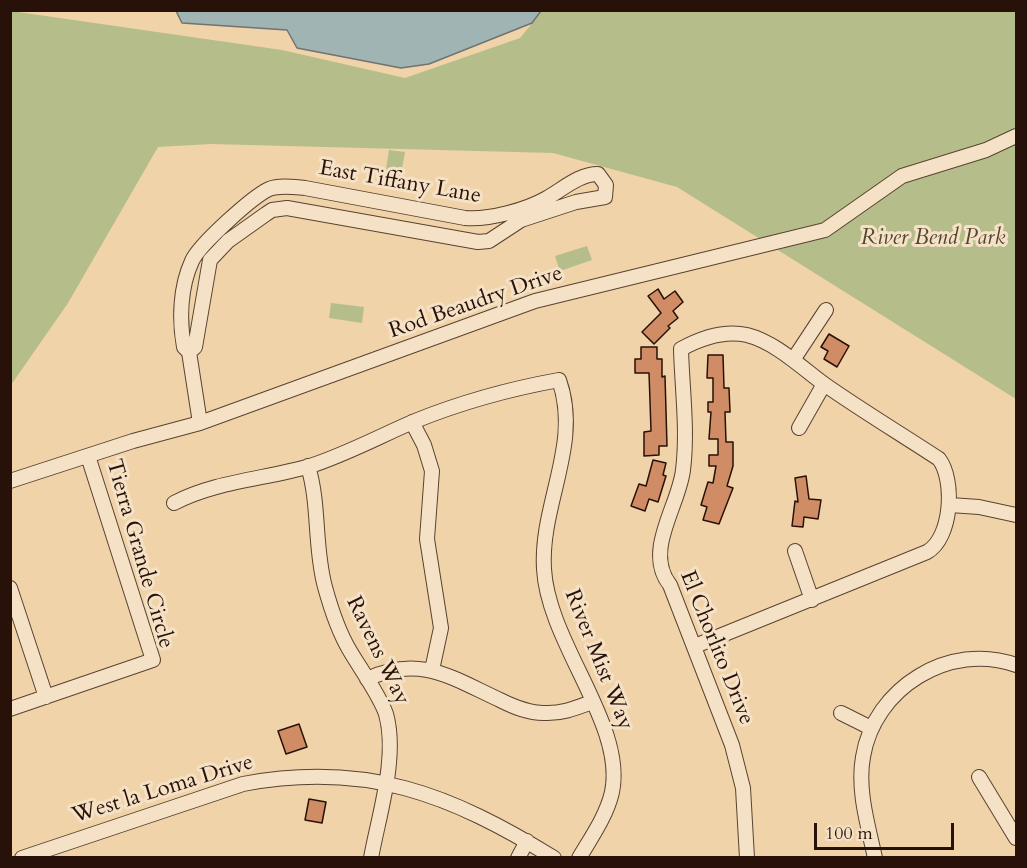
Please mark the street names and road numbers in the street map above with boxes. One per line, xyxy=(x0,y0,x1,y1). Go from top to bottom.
street label: East Tiffany Lane xyxy=(317,156,483,210)
street label: Rod Beaudry Drive xyxy=(386,261,566,345)
street label: Tierra Grande Circle xyxy=(99,456,179,652)
street label: El Chorlito Drive xyxy=(673,567,759,729)
street label: River Mist Way xyxy=(558,586,638,734)
street label: Ravens Way xyxy=(339,593,415,709)
street label: West la Loma Drive xyxy=(69,750,257,830)

